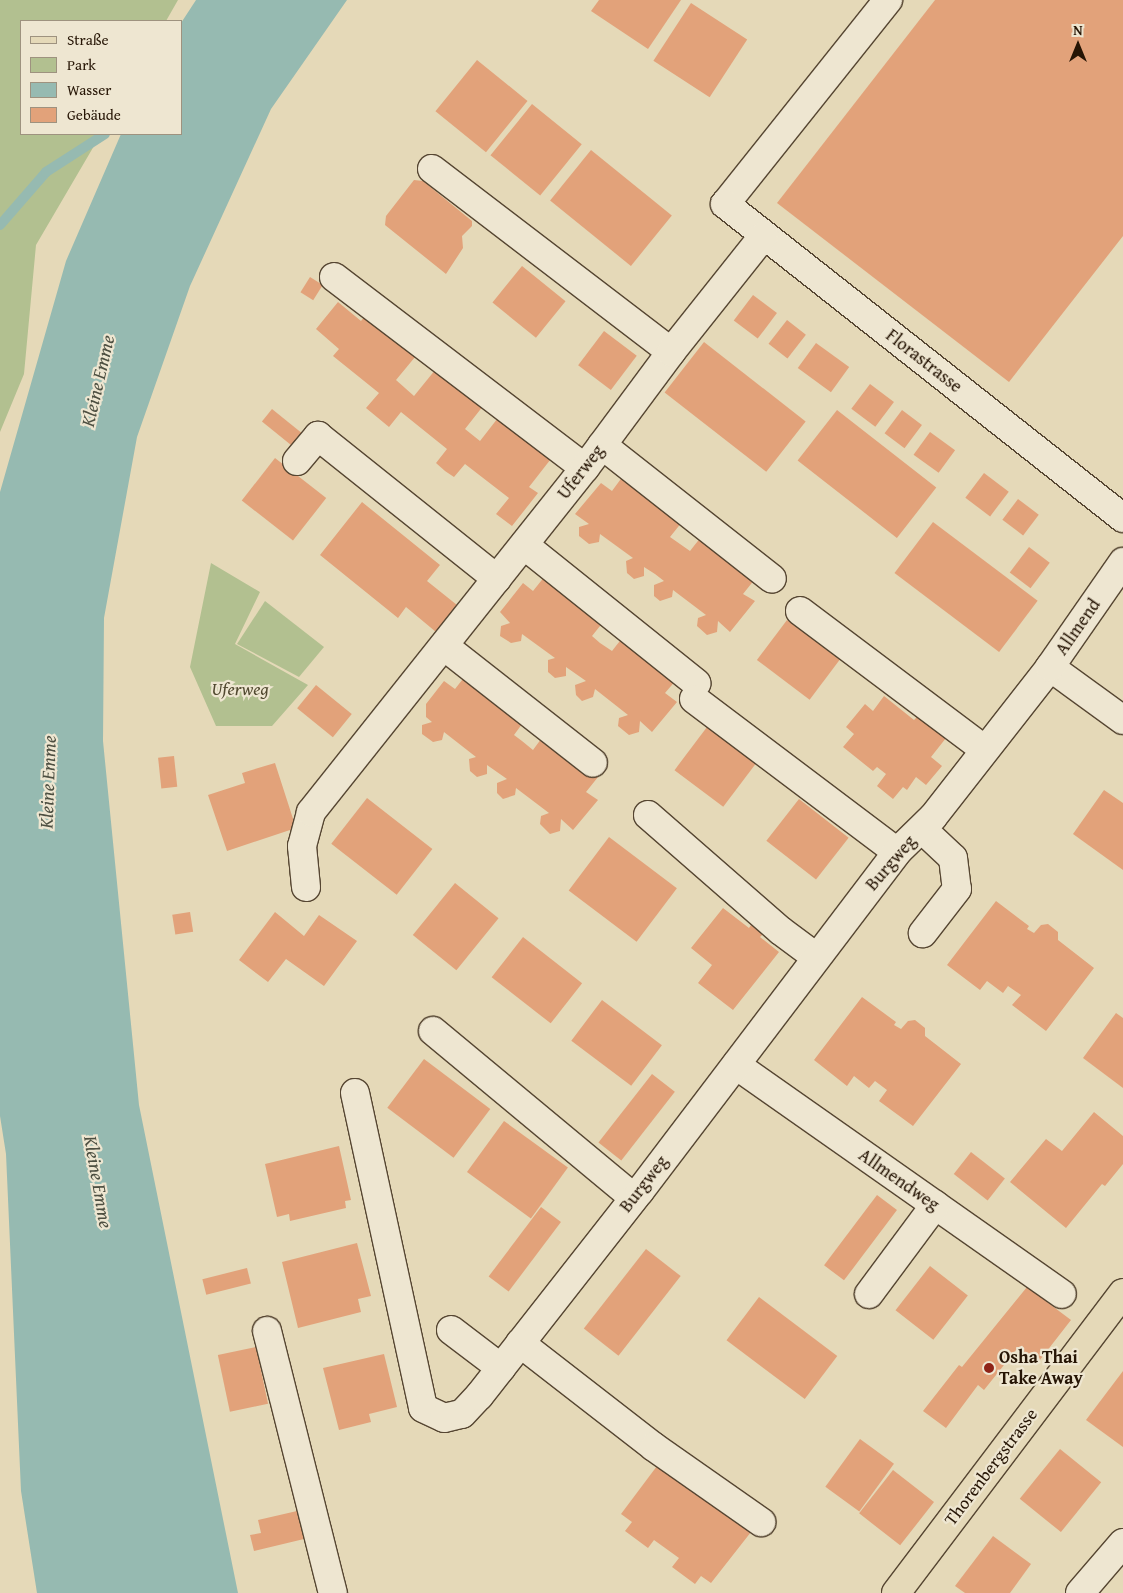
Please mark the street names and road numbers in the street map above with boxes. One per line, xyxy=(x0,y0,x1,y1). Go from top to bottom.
street label: Florastrasse xyxy=(882,325,966,397)
street label: Uferweg xyxy=(553,440,609,504)
street label: Allmend xyxy=(1051,595,1105,659)
street label: Burgweg xyxy=(861,831,921,895)
street label: Allmendweg xyxy=(854,1144,944,1216)
street label: Burgweg xyxy=(615,1151,673,1217)
street label: Thorenbergstrasse xyxy=(940,1404,1042,1530)

